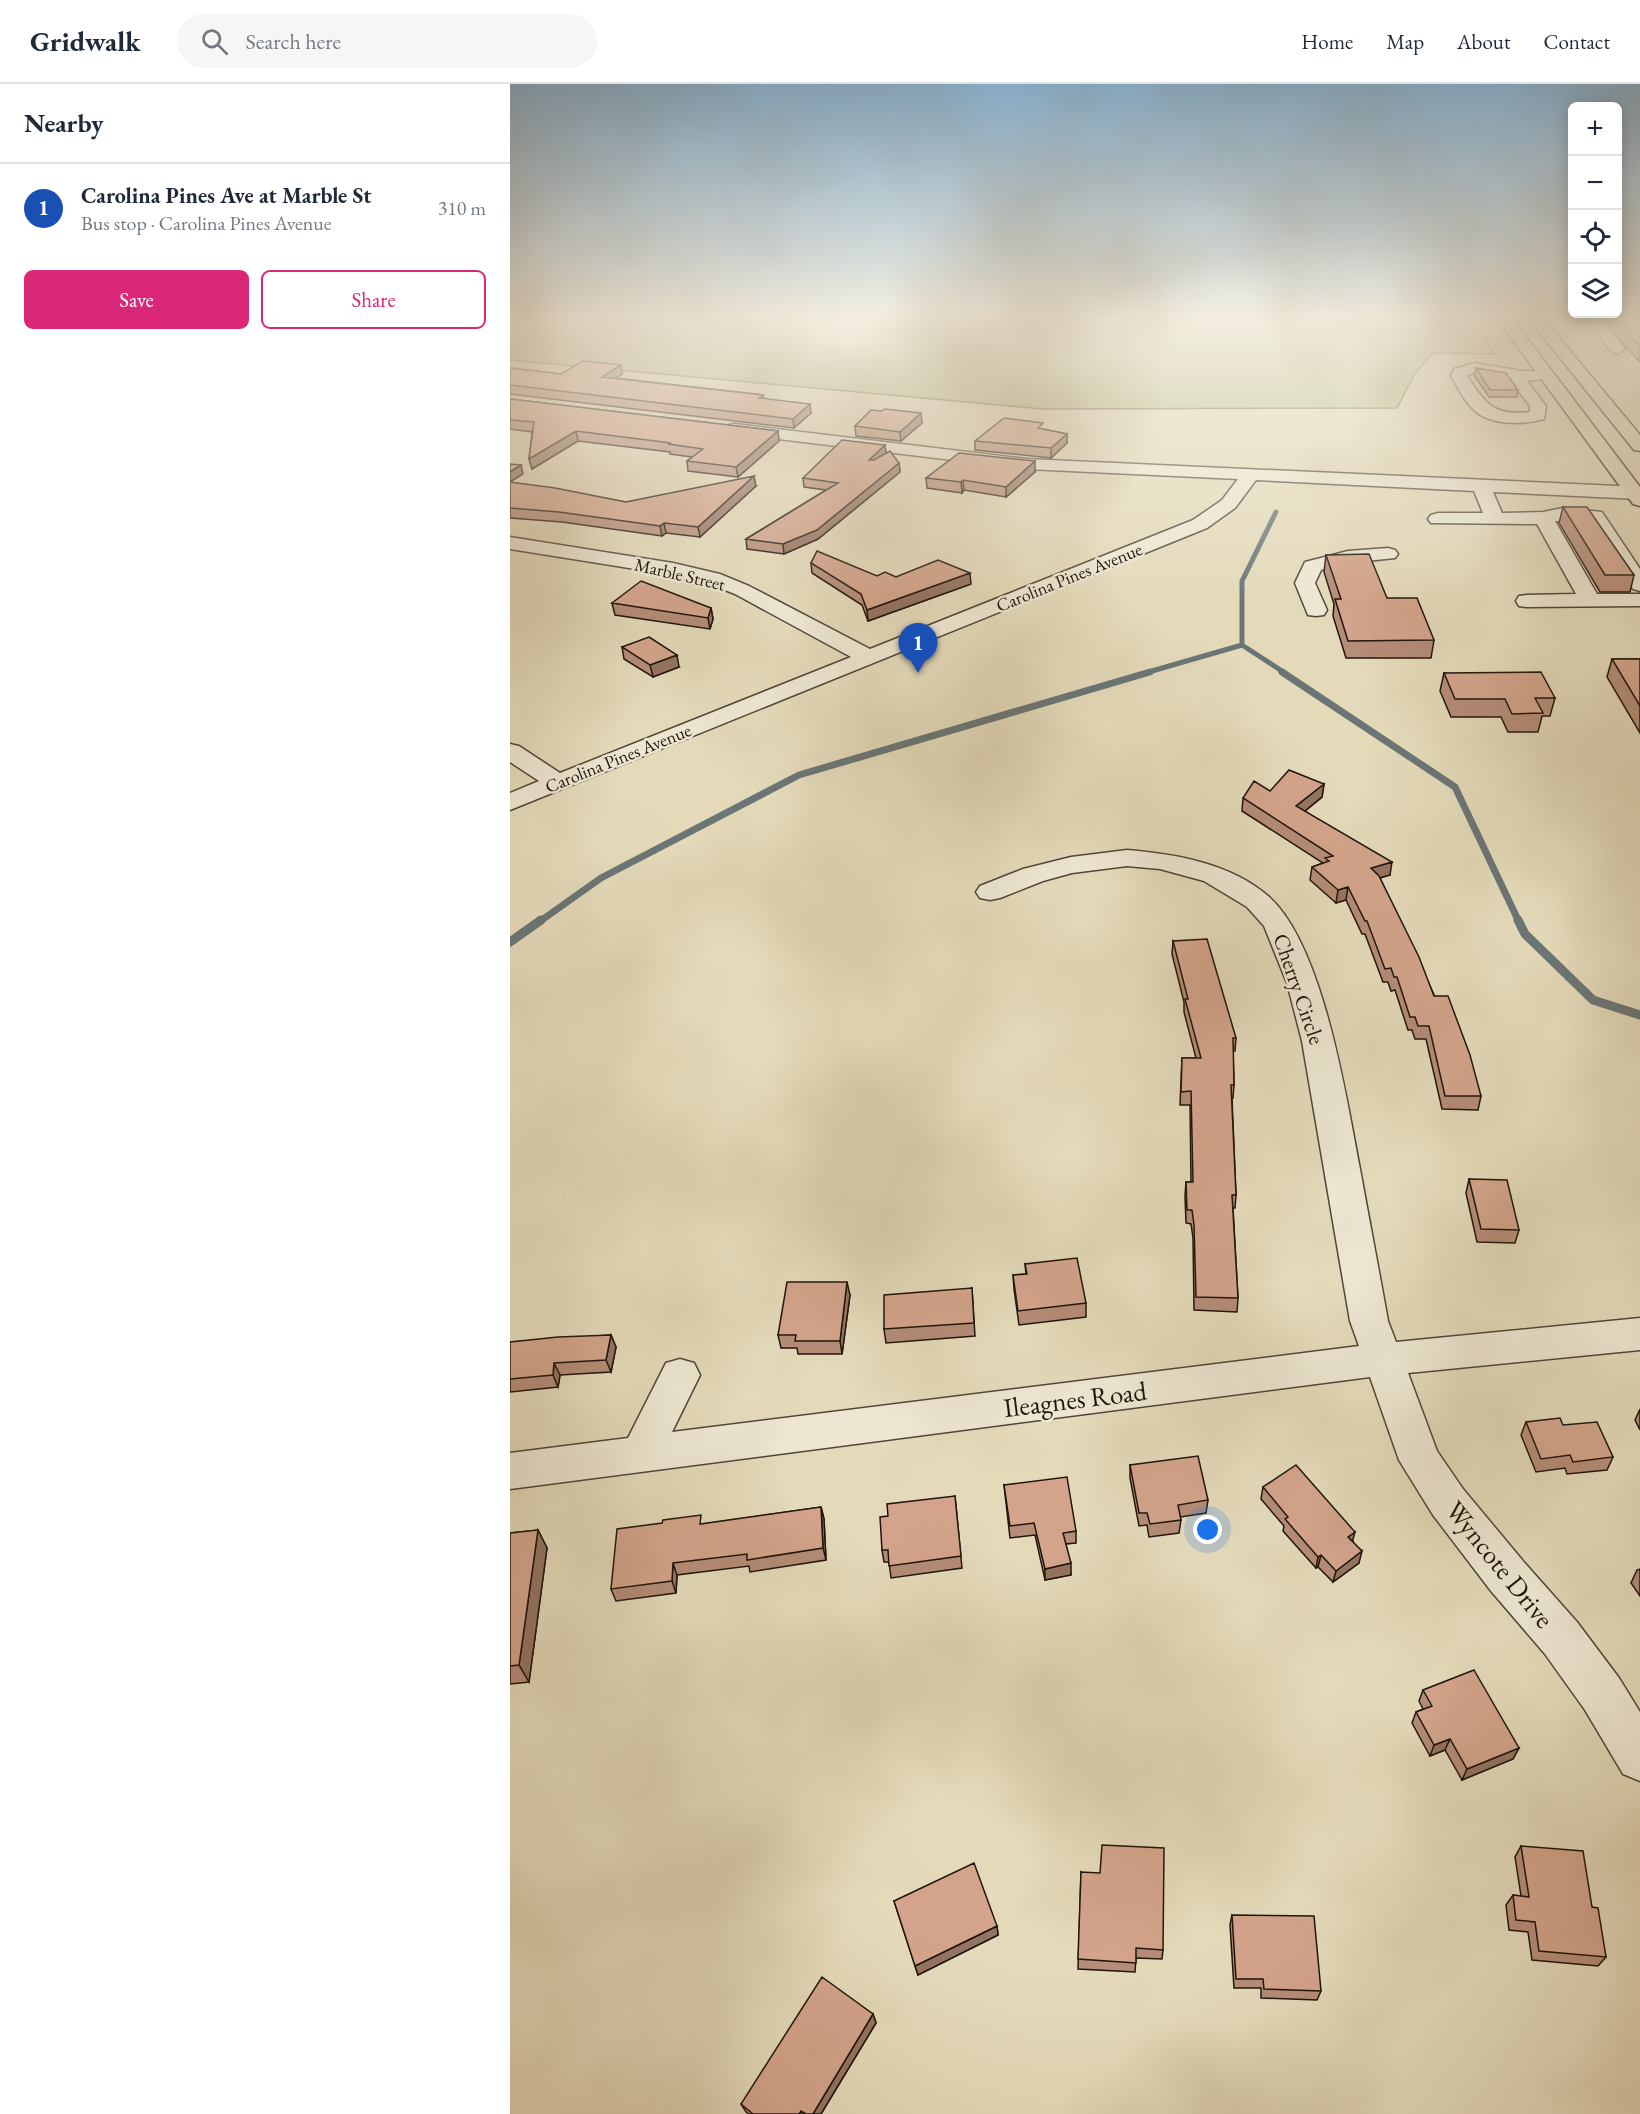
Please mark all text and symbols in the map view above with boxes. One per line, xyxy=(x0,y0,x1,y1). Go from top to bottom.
search box xyxy=(177,14,597,68)
text: Gridwalk xyxy=(30,23,141,59)
icon: search xyxy=(198,25,231,58)
text: Search here xyxy=(246,27,341,56)
text: Home xyxy=(1301,28,1353,55)
text: Map xyxy=(1386,28,1424,55)
text: About xyxy=(1457,28,1510,55)
text: Contact xyxy=(1543,28,1610,55)
map controls xyxy=(1568,102,1622,318)
button: + xyxy=(1568,102,1622,156)
text: Nearby xyxy=(24,106,104,140)
button: − xyxy=(1568,156,1622,210)
text: Carolina Pines Ave at Marble St xyxy=(81,181,372,210)
text: 1 xyxy=(38,195,49,221)
text: 310 m xyxy=(438,195,486,221)
text: Bus stop · Carolina Pines Avenue xyxy=(81,210,332,236)
button: locate xyxy=(1568,210,1622,264)
button: layers xyxy=(1568,264,1622,318)
button: Save xyxy=(24,270,249,329)
button: Share xyxy=(261,270,486,329)
street label: Carolina Pines Avenue xyxy=(993,537,1145,617)
street label: Marble Street xyxy=(632,552,728,596)
pin: 1 xyxy=(898,624,938,673)
street label: Carolina Pines Avenue xyxy=(542,718,694,798)
street label: Cherry Circle xyxy=(1266,930,1332,1049)
street label: Ileagnes Road xyxy=(1001,1373,1149,1425)
street label: Wyncote Drive xyxy=(1438,1493,1562,1635)
your location xyxy=(1193,1515,1222,1544)

